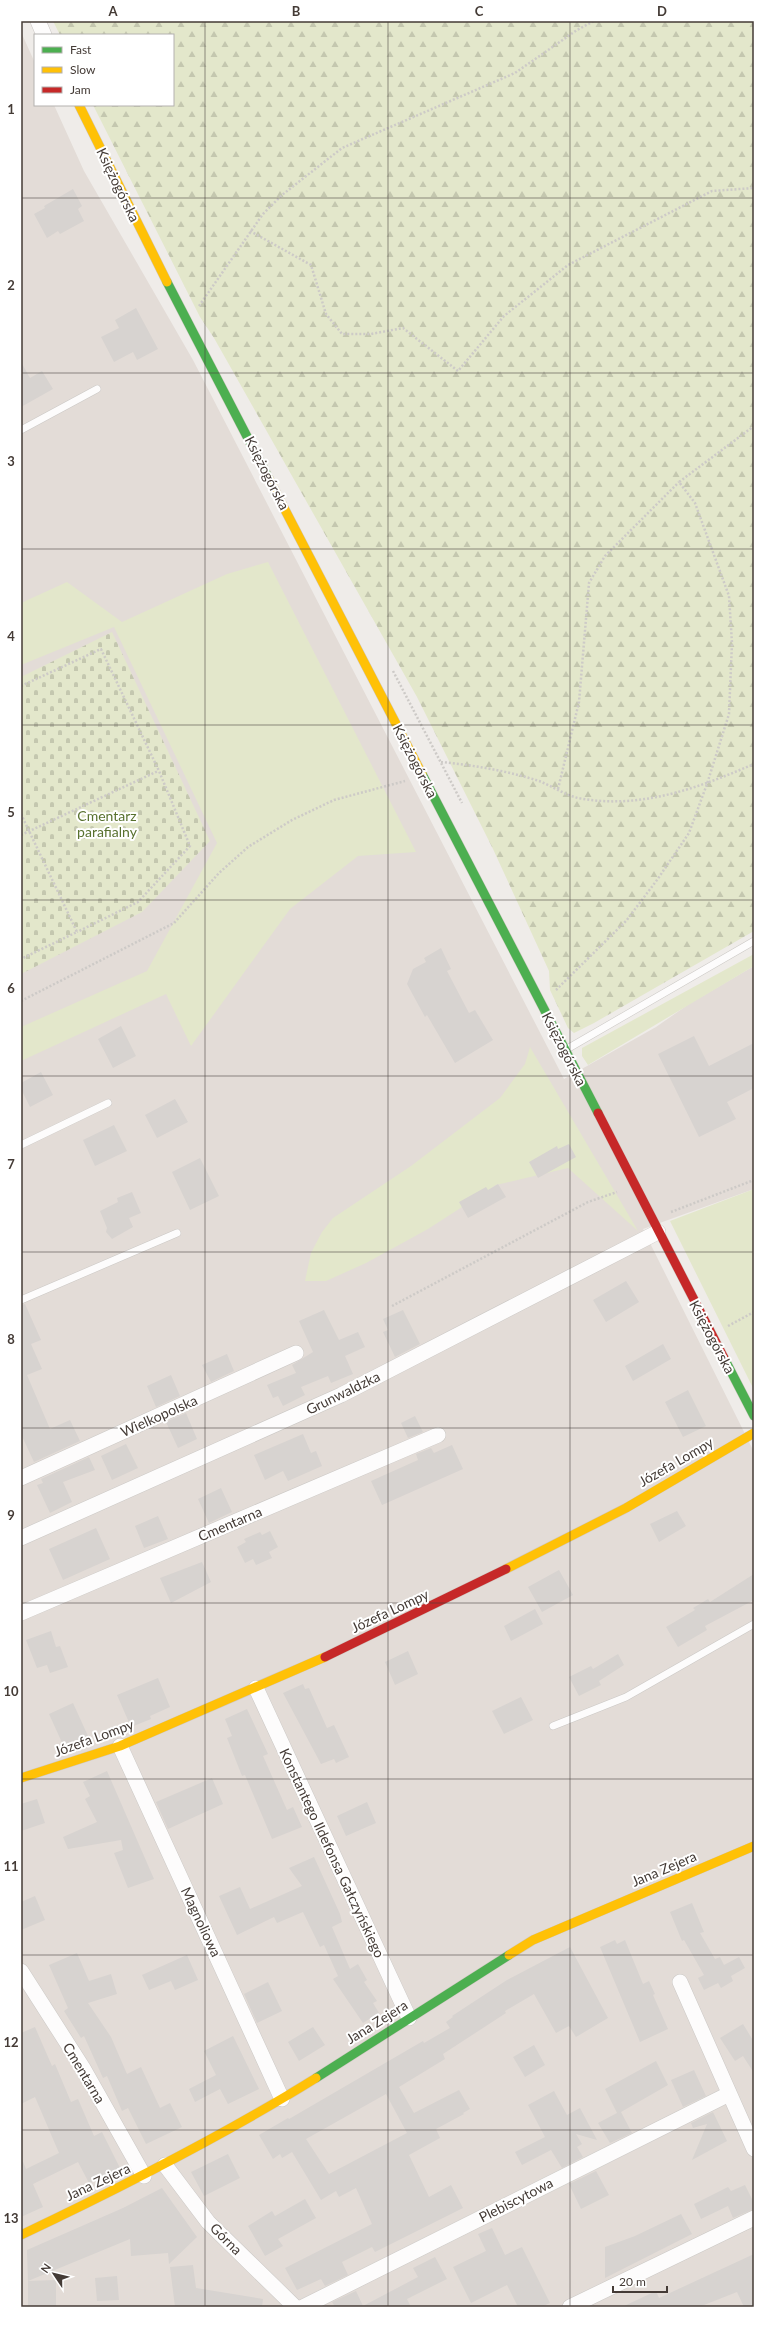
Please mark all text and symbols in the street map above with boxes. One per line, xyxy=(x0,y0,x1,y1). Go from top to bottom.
text: A xyxy=(107,3,118,19)
text: B xyxy=(292,3,301,19)
text: C xyxy=(475,3,484,19)
text: D xyxy=(657,3,667,19)
legend xyxy=(34,34,174,106)
text: Fast xyxy=(70,42,92,57)
text: Slow xyxy=(70,62,96,77)
text: Jam xyxy=(70,82,91,97)
text: 1 xyxy=(7,101,15,117)
street label: Księżogórska xyxy=(93,145,144,225)
text: 2 xyxy=(7,277,15,293)
street label: Księżogórska xyxy=(242,433,293,512)
text: 3 xyxy=(7,453,15,469)
text: 4 xyxy=(7,628,15,644)
street label: Księżogórska xyxy=(390,721,441,800)
text: 5 xyxy=(7,804,15,820)
park label: Cmentarz parafialny xyxy=(77,807,138,840)
text: 6 xyxy=(7,980,15,996)
street label: Księżogórska xyxy=(539,1009,590,1088)
text: 7 xyxy=(7,1156,15,1172)
street label: Księżogórska xyxy=(686,1297,739,1376)
text: 8 xyxy=(7,1331,15,1347)
street label: Grunwaldzka xyxy=(303,1367,383,1418)
street label: Wielkopolska xyxy=(118,1391,200,1440)
street label: Józefa Lompy xyxy=(635,1433,717,1490)
street label: Cmentarna xyxy=(195,1502,264,1545)
text: 9 xyxy=(7,1507,15,1523)
street label: Józefa Lompy xyxy=(348,1585,432,1636)
text: 10 xyxy=(3,1683,19,1699)
street label: Józefa Lompy xyxy=(52,1715,137,1760)
street label: Konstantego Ildefonsa Gałczyńskiego xyxy=(276,1745,389,1960)
street label: Jana Zejera xyxy=(629,1847,699,1890)
text: 11 xyxy=(3,1858,19,1874)
street label: Magnoliowa xyxy=(178,1884,225,1959)
street label: Jana Zejera xyxy=(343,1996,411,2047)
text: 12 xyxy=(3,2034,19,2050)
street label: Cmentarna xyxy=(60,2039,109,2106)
street label: Jana Zejera xyxy=(63,2159,133,2204)
street label: Plebiscytowa xyxy=(476,2174,556,2225)
text: 13 xyxy=(3,2210,19,2226)
street label: Górna xyxy=(207,2219,246,2258)
north arrow xyxy=(34,2254,74,2294)
text: N xyxy=(38,2261,53,2275)
scale bar xyxy=(613,2268,667,2294)
text: 20 m xyxy=(619,2274,646,2289)

